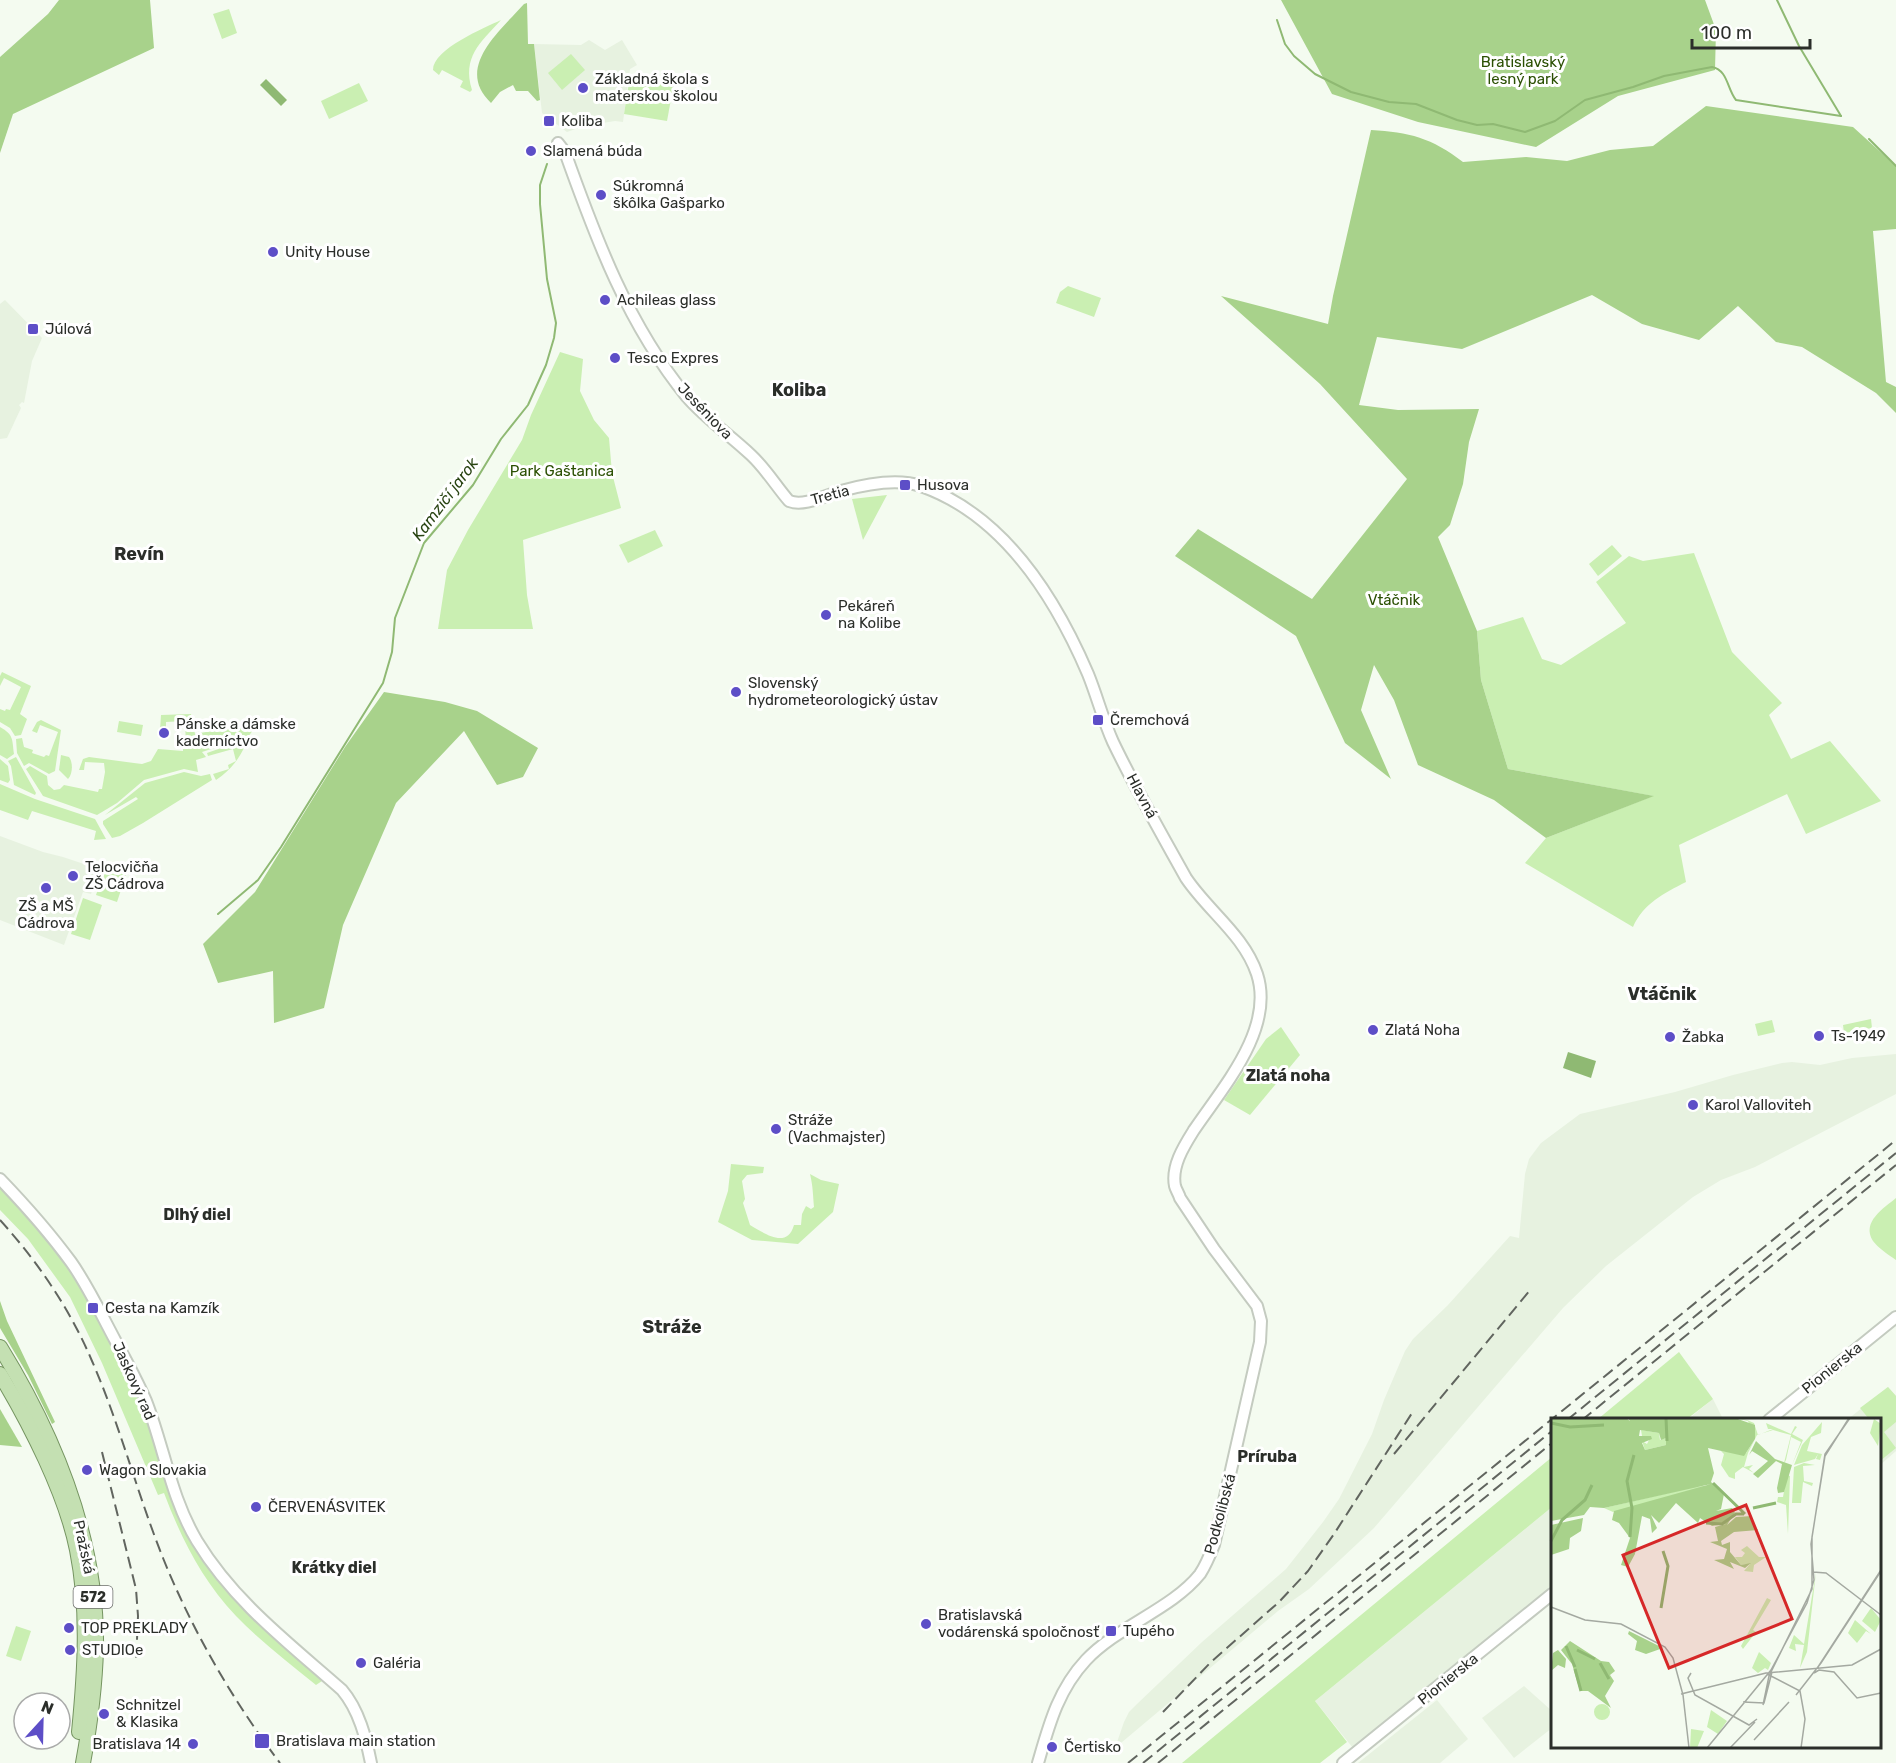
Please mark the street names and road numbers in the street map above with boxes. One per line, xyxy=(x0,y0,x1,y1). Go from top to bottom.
street label: Jeséniova xyxy=(674,379,736,443)
street label: Tretia xyxy=(809,481,851,509)
street label: Hlavná xyxy=(1123,771,1161,821)
street label: Pionierska xyxy=(1798,1338,1866,1398)
street label: Jaskový rad xyxy=(109,1339,159,1423)
street label: Podkolibská xyxy=(1201,1472,1239,1556)
street label: Pražská xyxy=(70,1518,98,1576)
road number: 572 xyxy=(74,1586,112,1608)
street label: Pionierska xyxy=(1414,1649,1482,1709)

